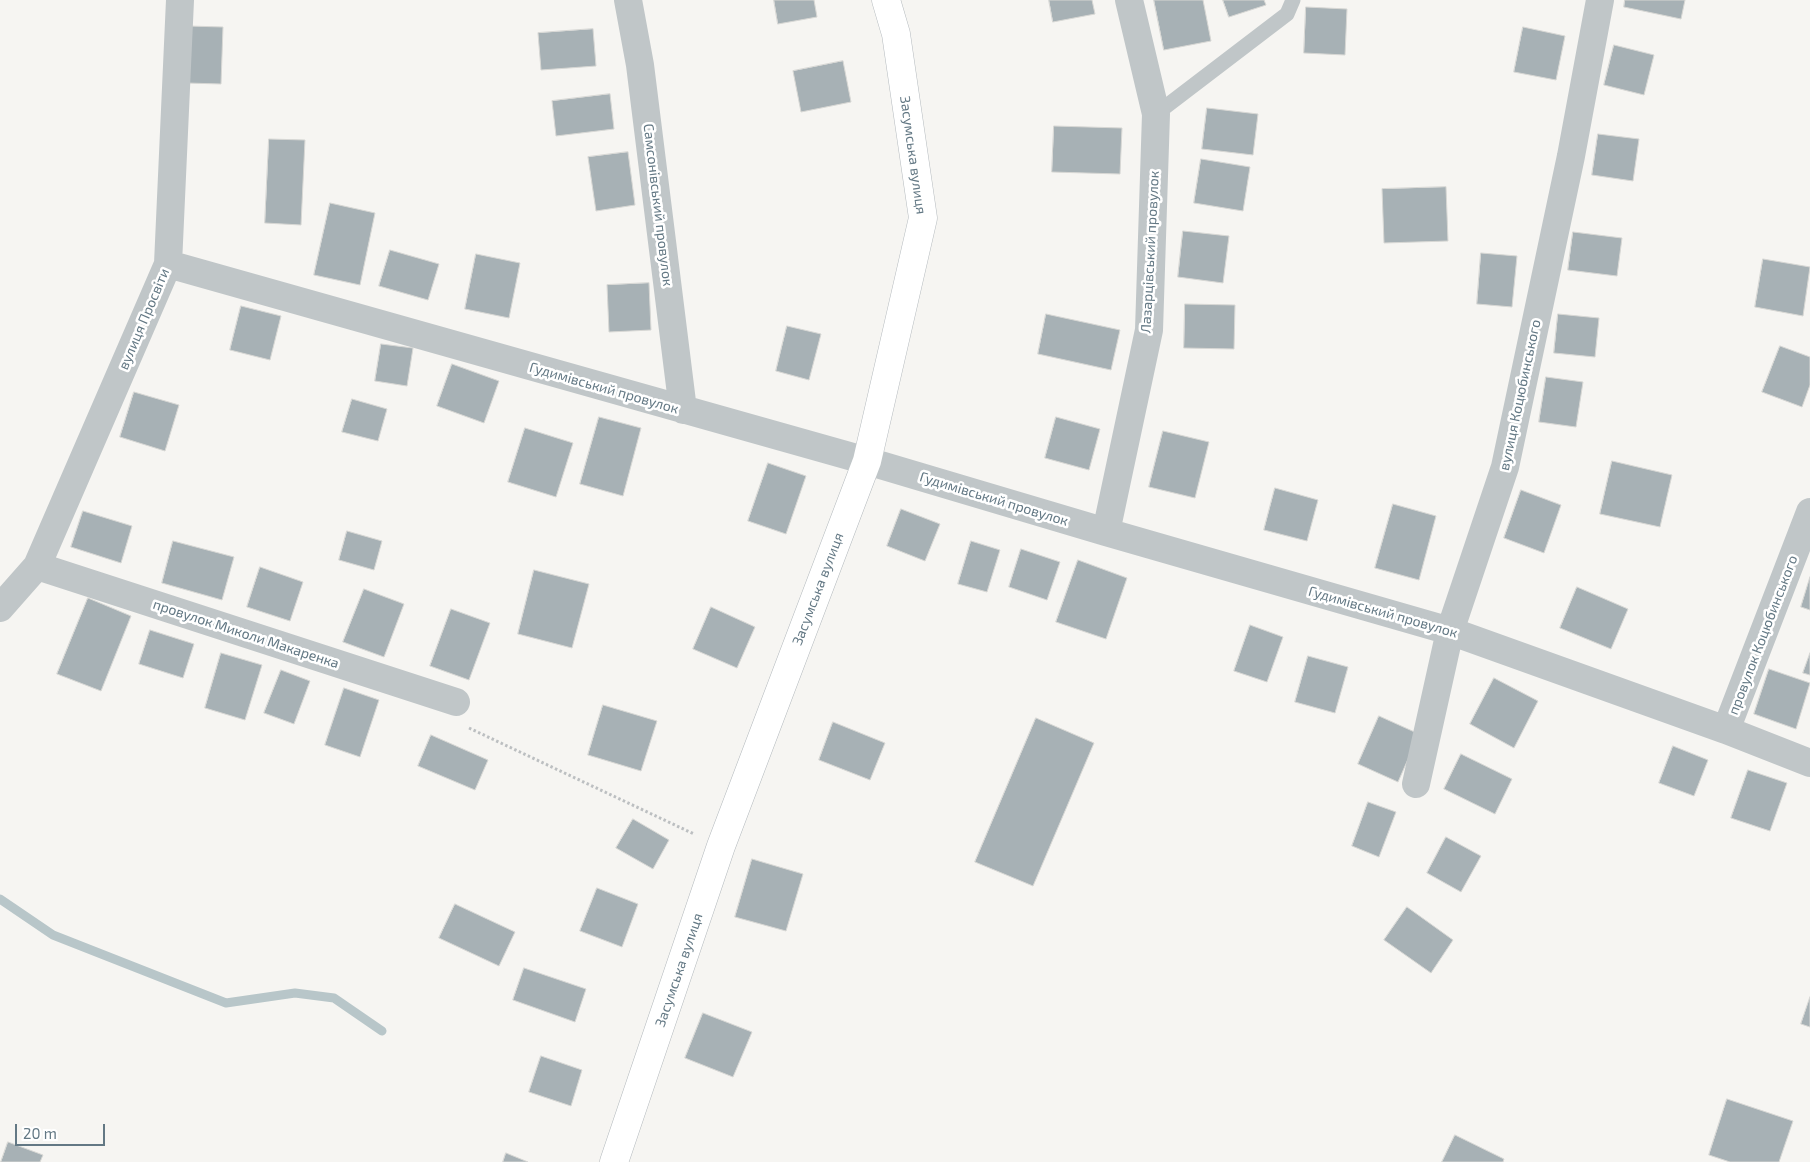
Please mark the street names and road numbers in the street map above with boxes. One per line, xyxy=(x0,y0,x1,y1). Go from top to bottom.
street label: Засумська вулиця xyxy=(896,95,930,215)
street label: Самсонівський провулок xyxy=(640,123,676,287)
street label: Лазарцівський провулок xyxy=(1137,170,1163,334)
street label: вулиця Просвіти xyxy=(115,266,173,372)
street label: вулиця Коцюбинського xyxy=(1496,318,1544,472)
street label: Гудимівський провулок xyxy=(527,359,681,417)
street label: Гудимівський провулок xyxy=(918,468,1070,530)
street label: Засумська вулиця xyxy=(789,530,847,648)
street label: провулок Коцюбинського xyxy=(1725,553,1801,717)
street label: Гудимівський провулок xyxy=(1306,583,1460,641)
street label: провулок Миколи Макаренка xyxy=(151,596,341,672)
street label: Засумська вулиця xyxy=(652,911,706,1029)

